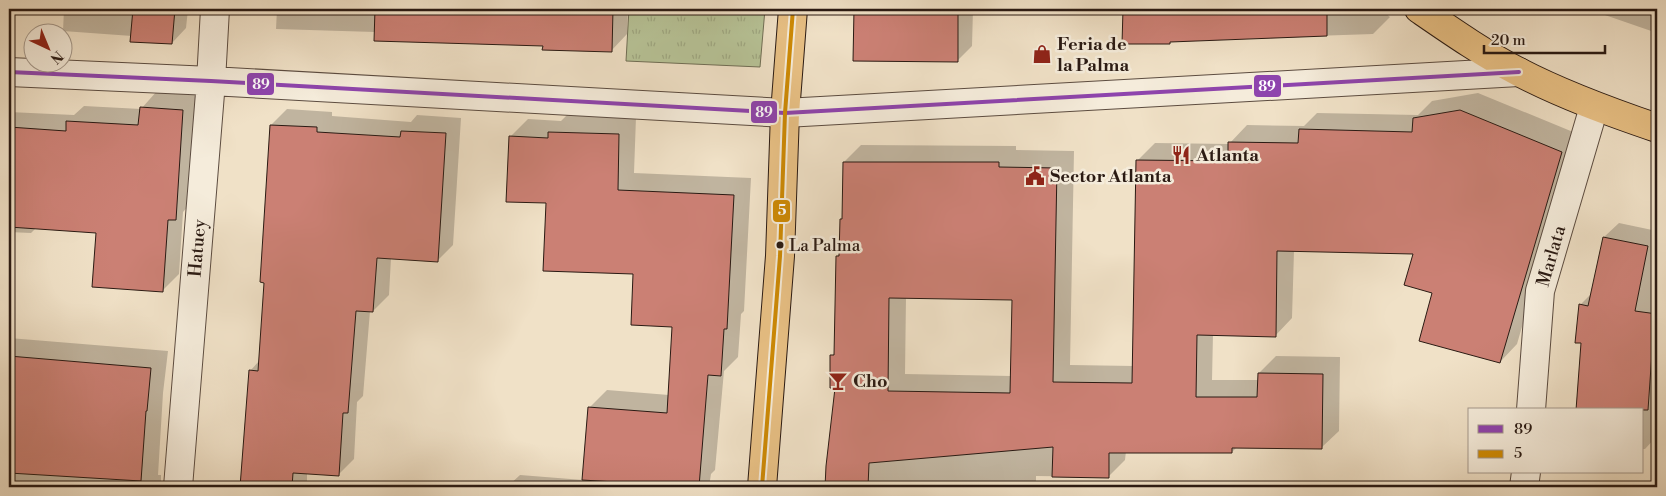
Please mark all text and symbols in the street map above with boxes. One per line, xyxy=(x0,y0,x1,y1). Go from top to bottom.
north arrow xyxy=(22,22,72,72)
scale bar xyxy=(1484,22,1605,54)
text: 20 m xyxy=(1491,31,1526,50)
place label: Feria de la Palma xyxy=(1057,33,1129,77)
shop icon: Feria de la Palma xyxy=(1031,43,1053,65)
text: N xyxy=(46,46,67,67)
line badge: 89 xyxy=(246,72,275,96)
line badge: 89 xyxy=(1253,74,1282,98)
text: 89 xyxy=(252,76,270,94)
text: 89 xyxy=(1258,78,1276,96)
line badge: 89 xyxy=(750,100,778,124)
text: 89 xyxy=(755,104,773,122)
restaurant icon: Atlanta xyxy=(1170,144,1192,166)
place label: Atlanta xyxy=(1195,144,1259,167)
public building icon: Sector Atlanta xyxy=(1024,165,1046,187)
place label: Sector Atlanta xyxy=(1050,165,1172,188)
line badge: 5 xyxy=(772,199,791,223)
text: 5 xyxy=(778,202,787,220)
street label: Hatuey xyxy=(184,218,211,278)
street label: Marlata xyxy=(1532,222,1571,289)
place label: La Palma xyxy=(789,235,861,257)
marker: La Palma xyxy=(775,240,785,250)
bar icon: Cho xyxy=(827,370,849,392)
place label: Cho xyxy=(853,370,888,393)
legend xyxy=(1468,408,1644,474)
text: 89 xyxy=(1514,420,1532,439)
text: 5 xyxy=(1514,444,1522,463)

